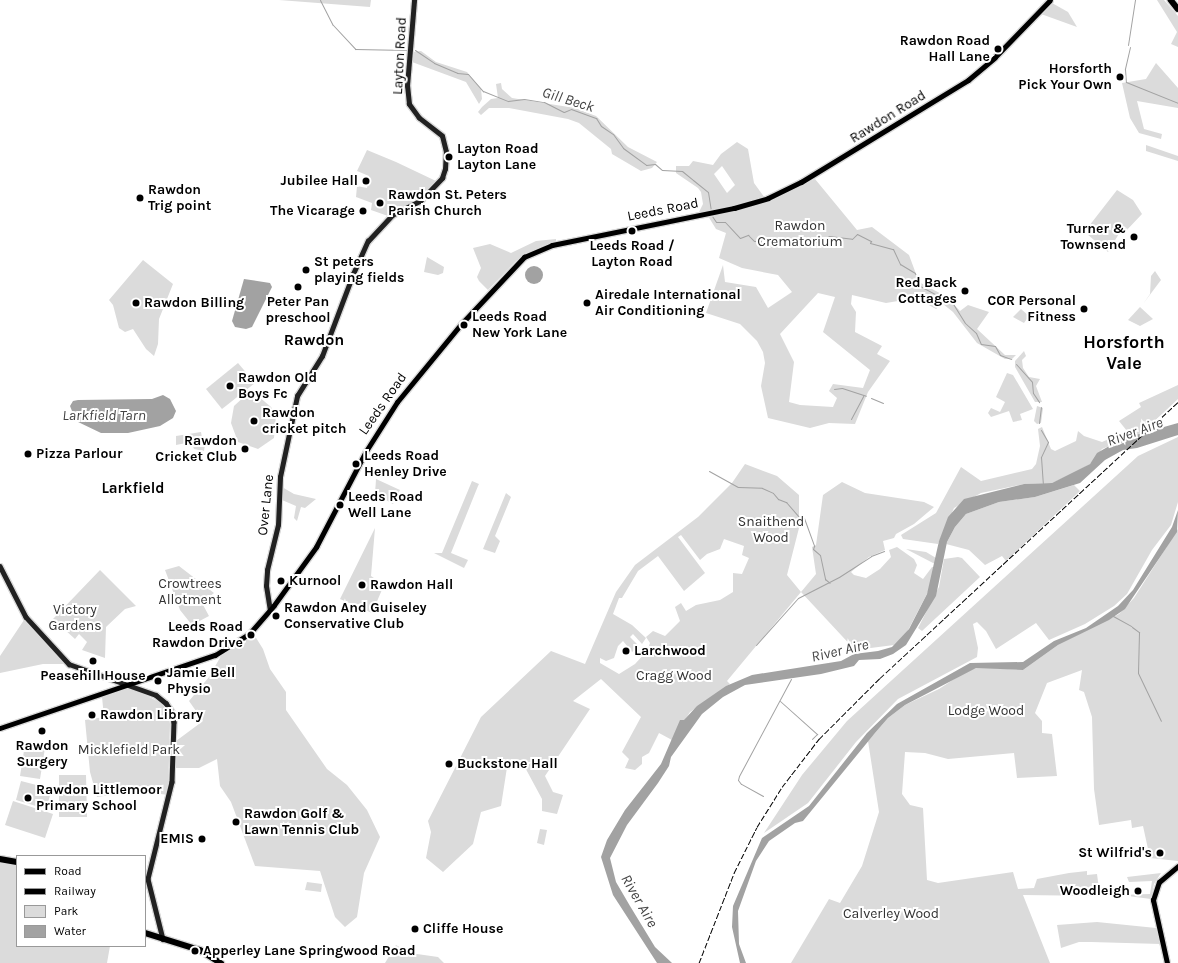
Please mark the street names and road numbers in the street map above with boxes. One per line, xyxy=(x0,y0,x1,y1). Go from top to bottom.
street label: Layton Road xyxy=(390,17,410,95)
street label: Rawdon Road xyxy=(847,87,929,147)
street label: Leeds Road xyxy=(626,195,700,225)
street label: Leeds Road xyxy=(355,370,411,438)
street label: Over Lane xyxy=(254,474,278,536)

